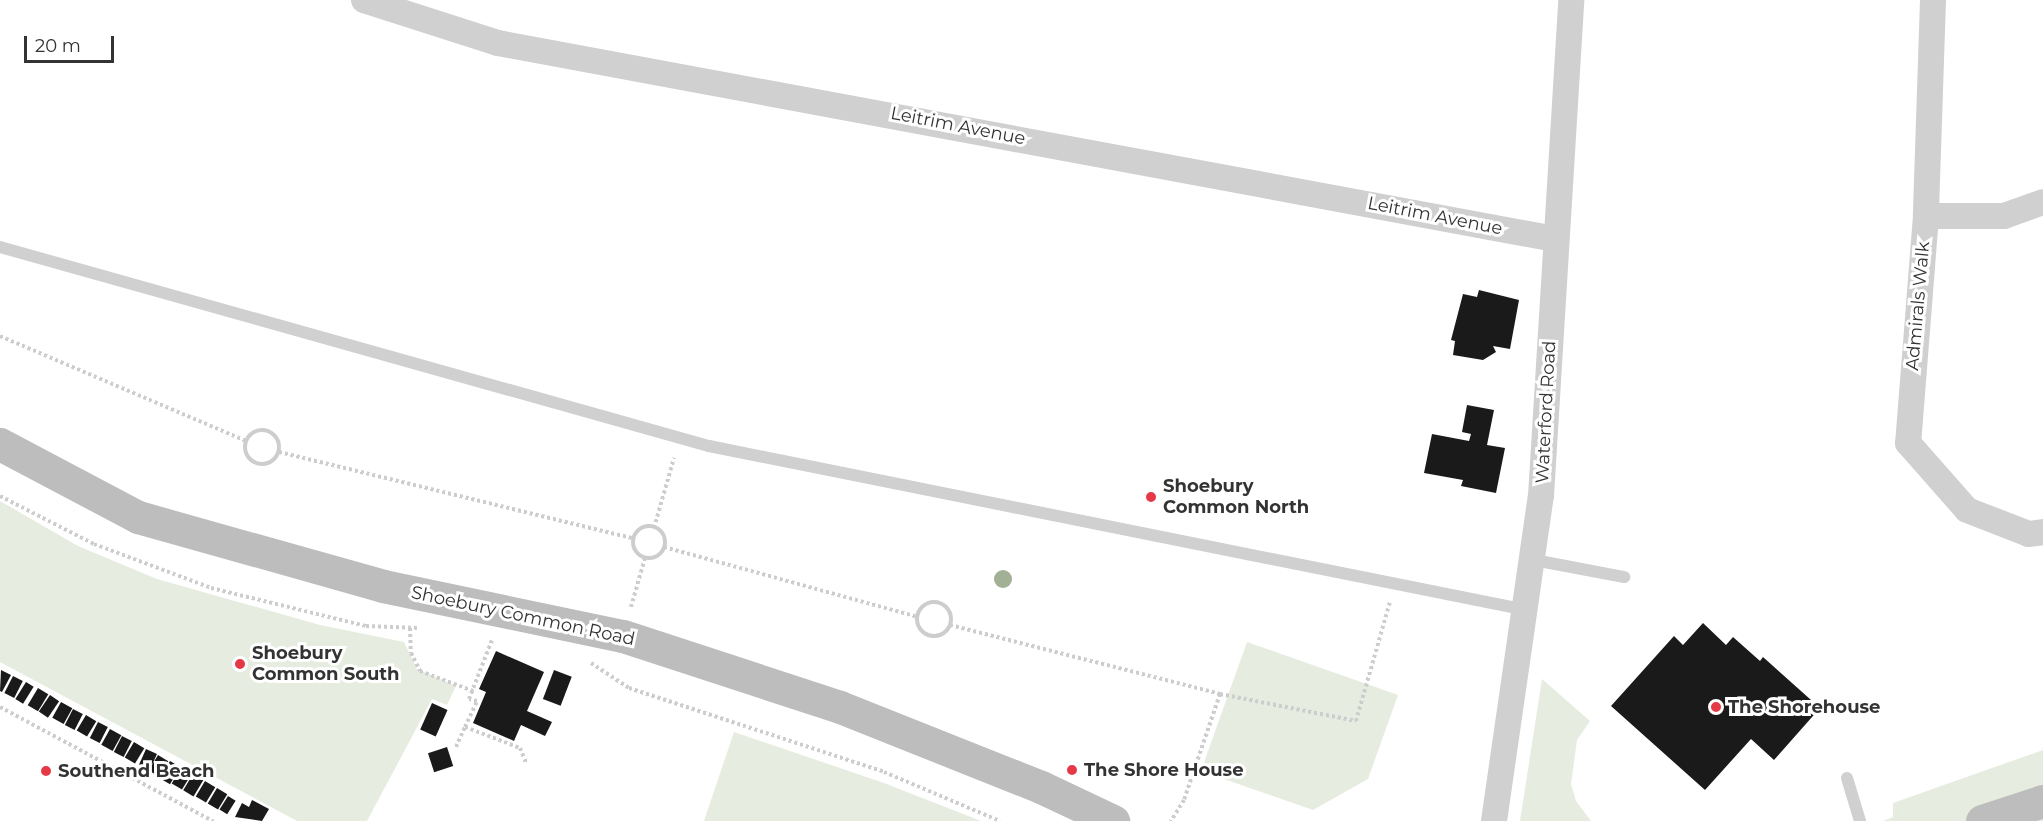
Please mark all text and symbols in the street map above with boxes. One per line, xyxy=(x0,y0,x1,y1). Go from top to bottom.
scale bar xyxy=(27,24,117,62)
text: 20 m xyxy=(35,35,81,57)
street label: Leitrim Avenue xyxy=(889,102,1027,150)
street label: Leitrim Avenue xyxy=(1366,192,1504,240)
street label: Admirals Walk xyxy=(1902,240,1934,372)
street label: Waterford Road xyxy=(1531,340,1561,484)
place label: Shoebury Common North xyxy=(1163,476,1309,518)
marker: Shoebury Common North xyxy=(1144,490,1158,504)
street label: Shoebury Common Road xyxy=(409,582,637,650)
place label: Shoebury Common South xyxy=(252,643,400,686)
marker: Shoebury Common South xyxy=(233,657,247,671)
place label: The Shorehouse xyxy=(1728,696,1880,718)
marker: The Shorehouse xyxy=(1709,700,1723,714)
place label: The Shore House xyxy=(1084,759,1244,781)
place label: Southend Beach xyxy=(58,760,214,782)
marker: The Shore House xyxy=(1065,763,1079,777)
marker: Southend Beach xyxy=(39,764,53,778)

